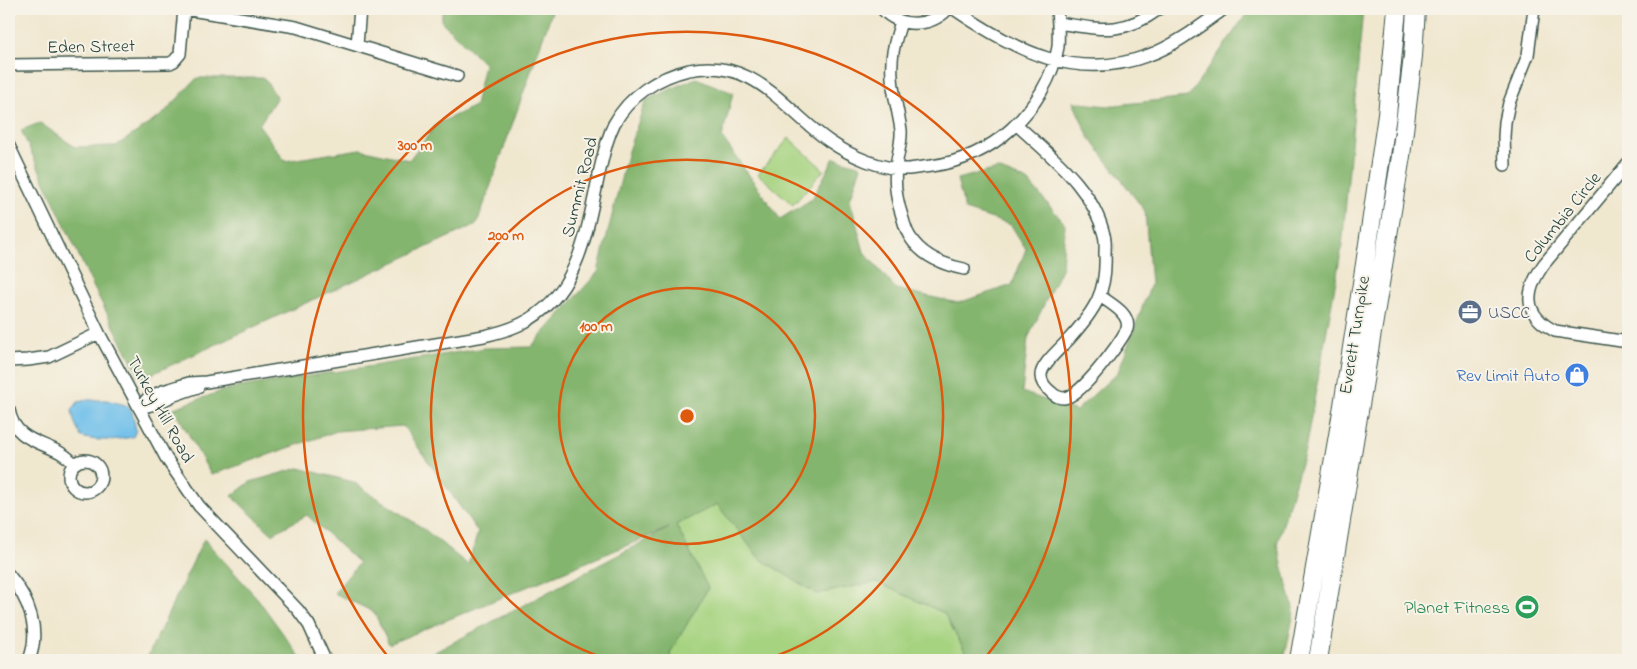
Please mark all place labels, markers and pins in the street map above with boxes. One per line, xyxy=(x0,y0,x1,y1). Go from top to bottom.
office icon: USCC xyxy=(1457,299,1483,325)
place label: USCC xyxy=(1488,301,1530,327)
shop icon: Rev Limit Auto xyxy=(1564,362,1590,388)
place label: Rev Limit Auto xyxy=(1456,364,1560,390)
centre of rings xyxy=(678,407,696,425)
sports icon: Planet Fitness xyxy=(1514,594,1540,620)
place label: Planet Fitness xyxy=(1404,596,1510,622)

